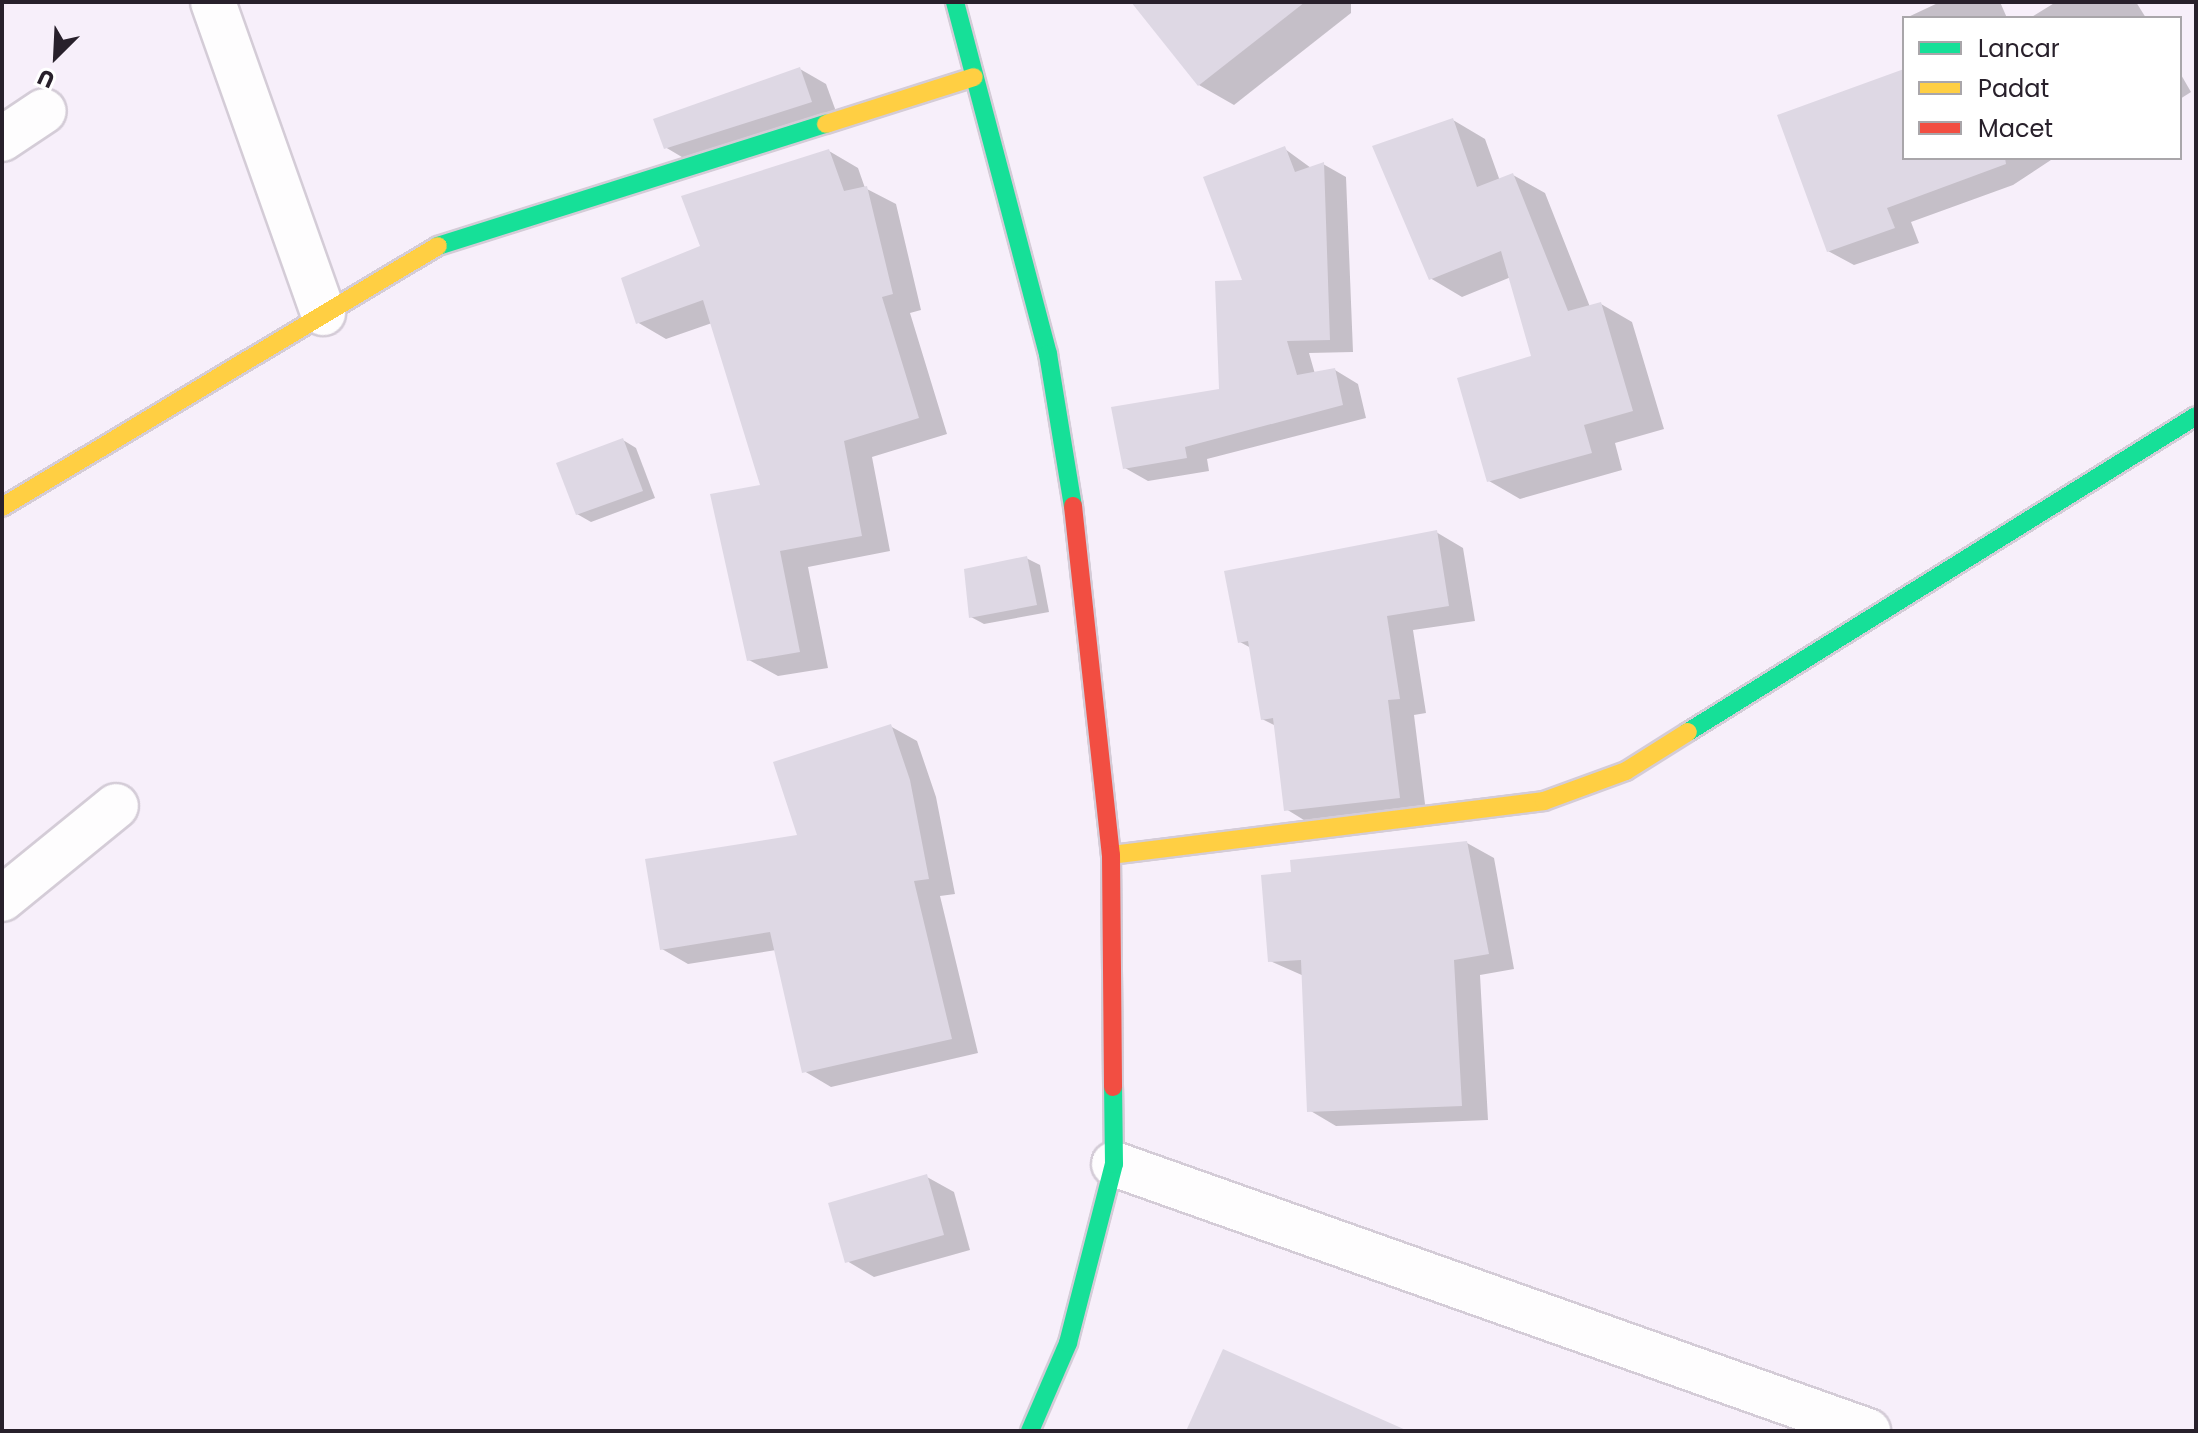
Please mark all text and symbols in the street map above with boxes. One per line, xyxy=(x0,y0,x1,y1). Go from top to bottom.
north arrow xyxy=(16,16,96,96)
legend xyxy=(1902,16,2182,160)
text: Lancar xyxy=(1978,32,2060,65)
text: U xyxy=(33,61,59,96)
text: Padat xyxy=(1978,72,2049,105)
text: Macet xyxy=(1978,112,2053,145)

